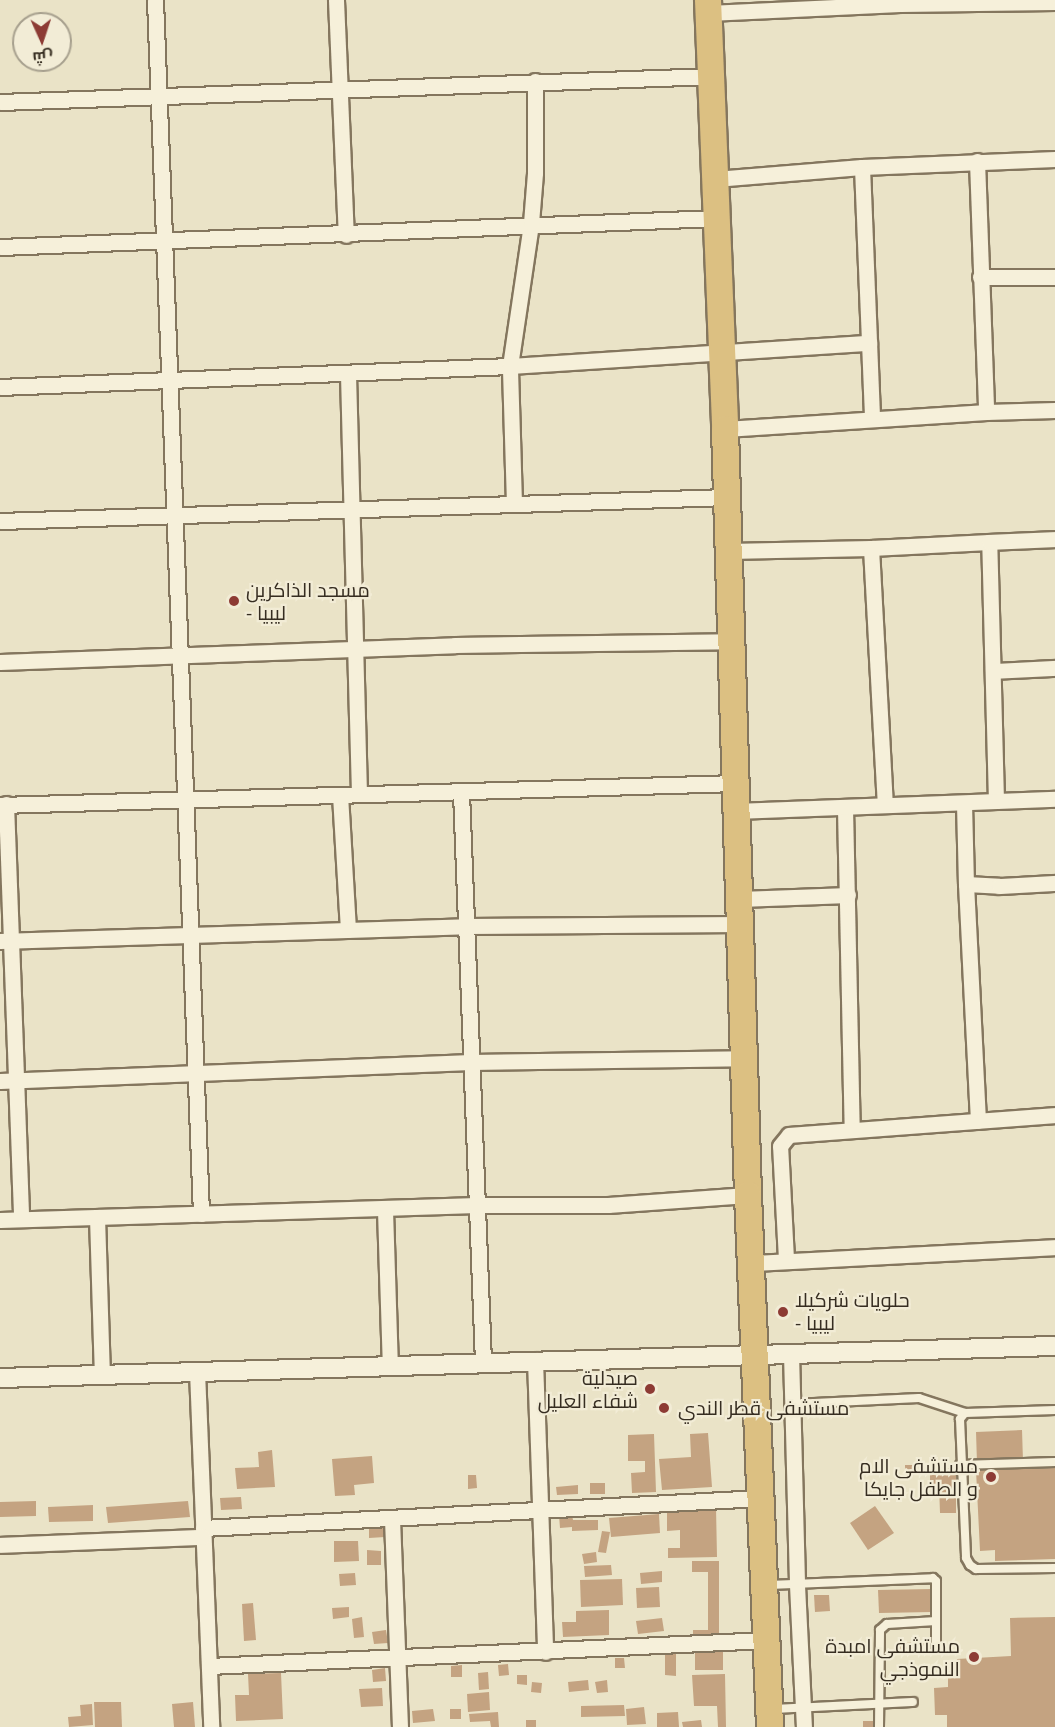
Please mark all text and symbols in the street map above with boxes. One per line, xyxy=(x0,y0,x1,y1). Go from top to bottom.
north arrow xyxy=(12,12,72,72)
text: ش xyxy=(32,46,54,70)
place label: مسجد الذاكرين - ليبيا xyxy=(246,578,370,625)
marker: مسجد الذاكرين - ليبيا xyxy=(227,594,241,608)
place label: حلويات شركيلا - ليبيا xyxy=(795,1288,909,1335)
marker: حلويات شركيلا - ليبيا xyxy=(776,1305,790,1319)
place label: صيدلية شفاء العليل xyxy=(538,1366,638,1413)
marker: صيدلية شفاء العليل xyxy=(643,1382,657,1396)
place label: مستشفى قطر الندي xyxy=(678,1396,849,1420)
marker: مستشفى قطر الندي xyxy=(655,1399,673,1417)
place label: مستشفى الام و الطفل جايكا xyxy=(859,1454,978,1501)
marker: مستشفى الام و الطفل جايكا xyxy=(982,1468,1000,1486)
place label: مستشفى امبدة النموذجي xyxy=(825,1634,960,1681)
marker: مستشفى امبدة النموذجي xyxy=(965,1648,983,1666)

